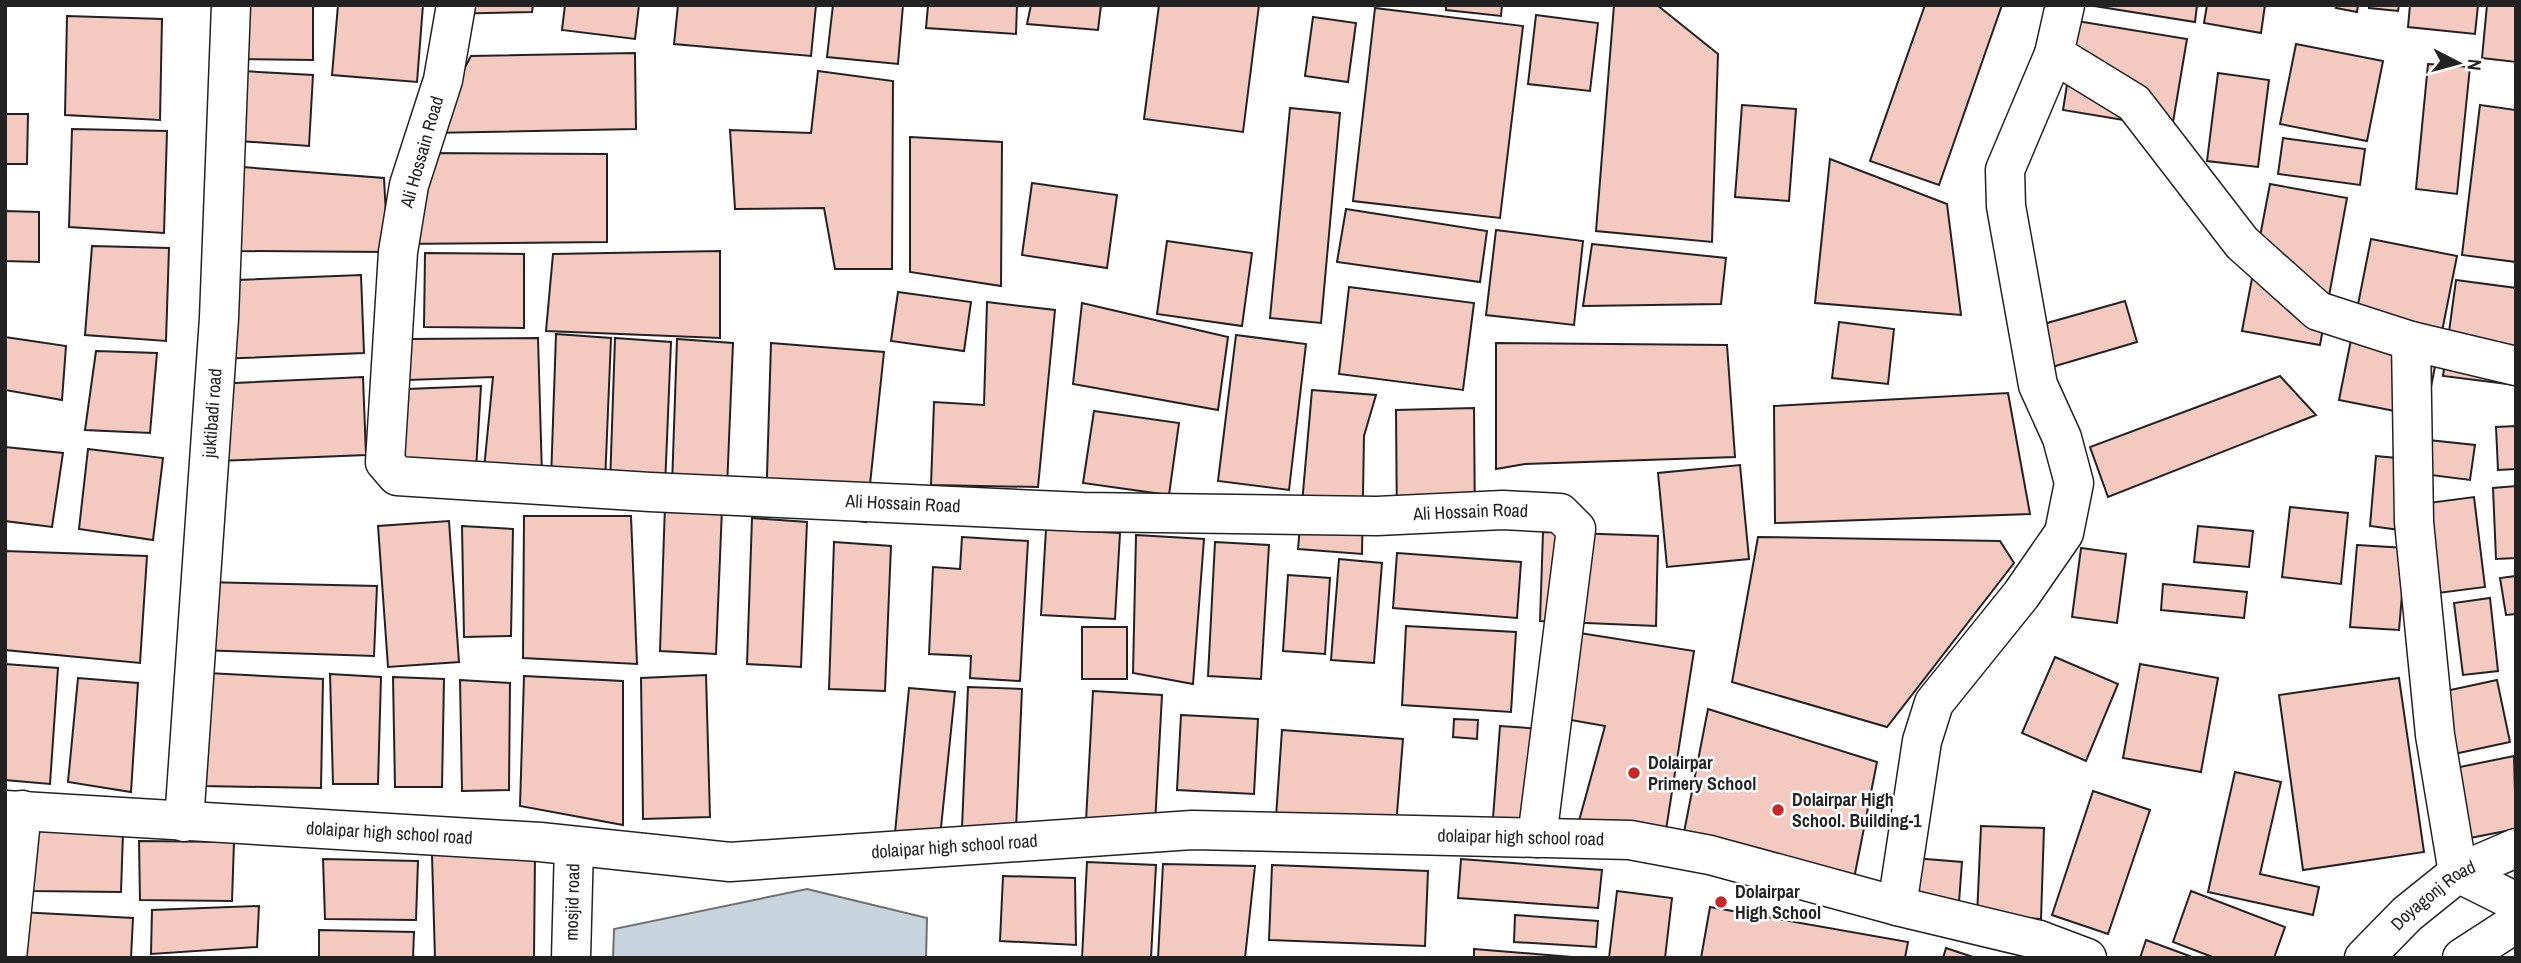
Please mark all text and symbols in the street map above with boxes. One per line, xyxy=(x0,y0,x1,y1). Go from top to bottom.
north arrow xyxy=(2423,28,2493,98)
text: N xyxy=(2461,58,2488,72)
street label: Ali Hossain Road xyxy=(393,93,449,211)
street label: juktibadi road xyxy=(196,367,227,459)
street label: Ali Hossain Road xyxy=(844,488,961,518)
street label: Ali Hossain Road xyxy=(1412,497,1529,526)
place label: Dolairpar Primery School xyxy=(1648,750,1756,796)
marker: Dolairpar Primery School xyxy=(1626,765,1642,781)
place label: Dolairpar High School. Building-1 xyxy=(1792,787,1922,833)
marker: Dolairpar High School. Building-1 xyxy=(1770,802,1786,818)
street label: dolaipar high school road xyxy=(305,815,473,850)
street label: dolaipar high school road xyxy=(1437,823,1604,851)
street label: dolaipar high school road xyxy=(870,828,1038,864)
street label: Doyagonj Road xyxy=(2385,854,2479,936)
street label: mosjid road xyxy=(558,863,586,941)
place label: Dolairpar High School xyxy=(1735,879,1821,925)
marker: Dolairpar High School xyxy=(1713,894,1729,910)

